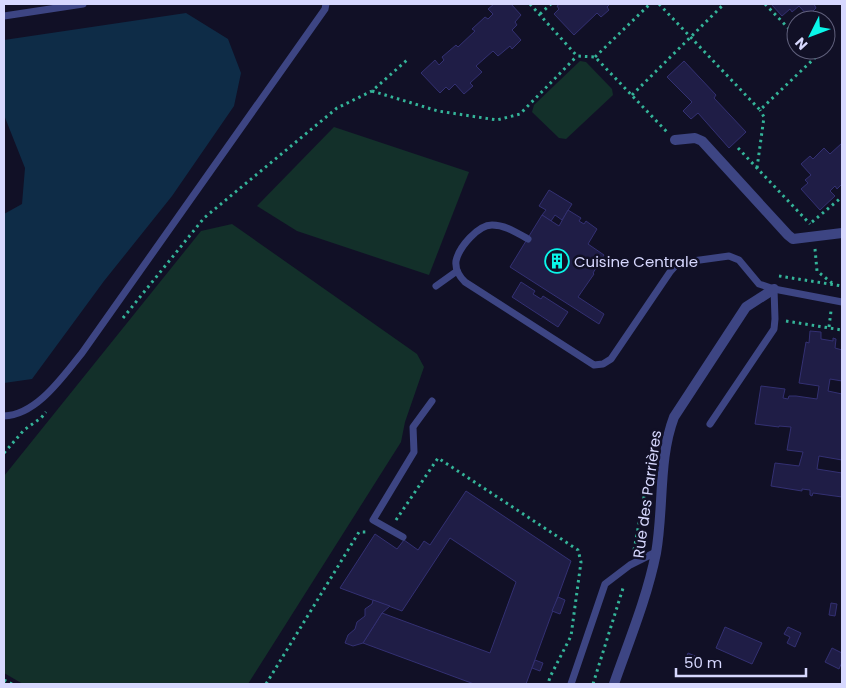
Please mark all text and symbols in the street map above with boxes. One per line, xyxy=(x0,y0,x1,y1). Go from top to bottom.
north arrow xyxy=(786,10,836,60)
text: N xyxy=(790,33,812,54)
building icon: Cuisine Centrale xyxy=(544,248,570,274)
place label: Cuisine Centrale xyxy=(574,251,698,272)
street label: Rue des Parrières xyxy=(628,428,666,559)
scale bar xyxy=(676,646,806,678)
text: 50 m xyxy=(684,652,722,673)

